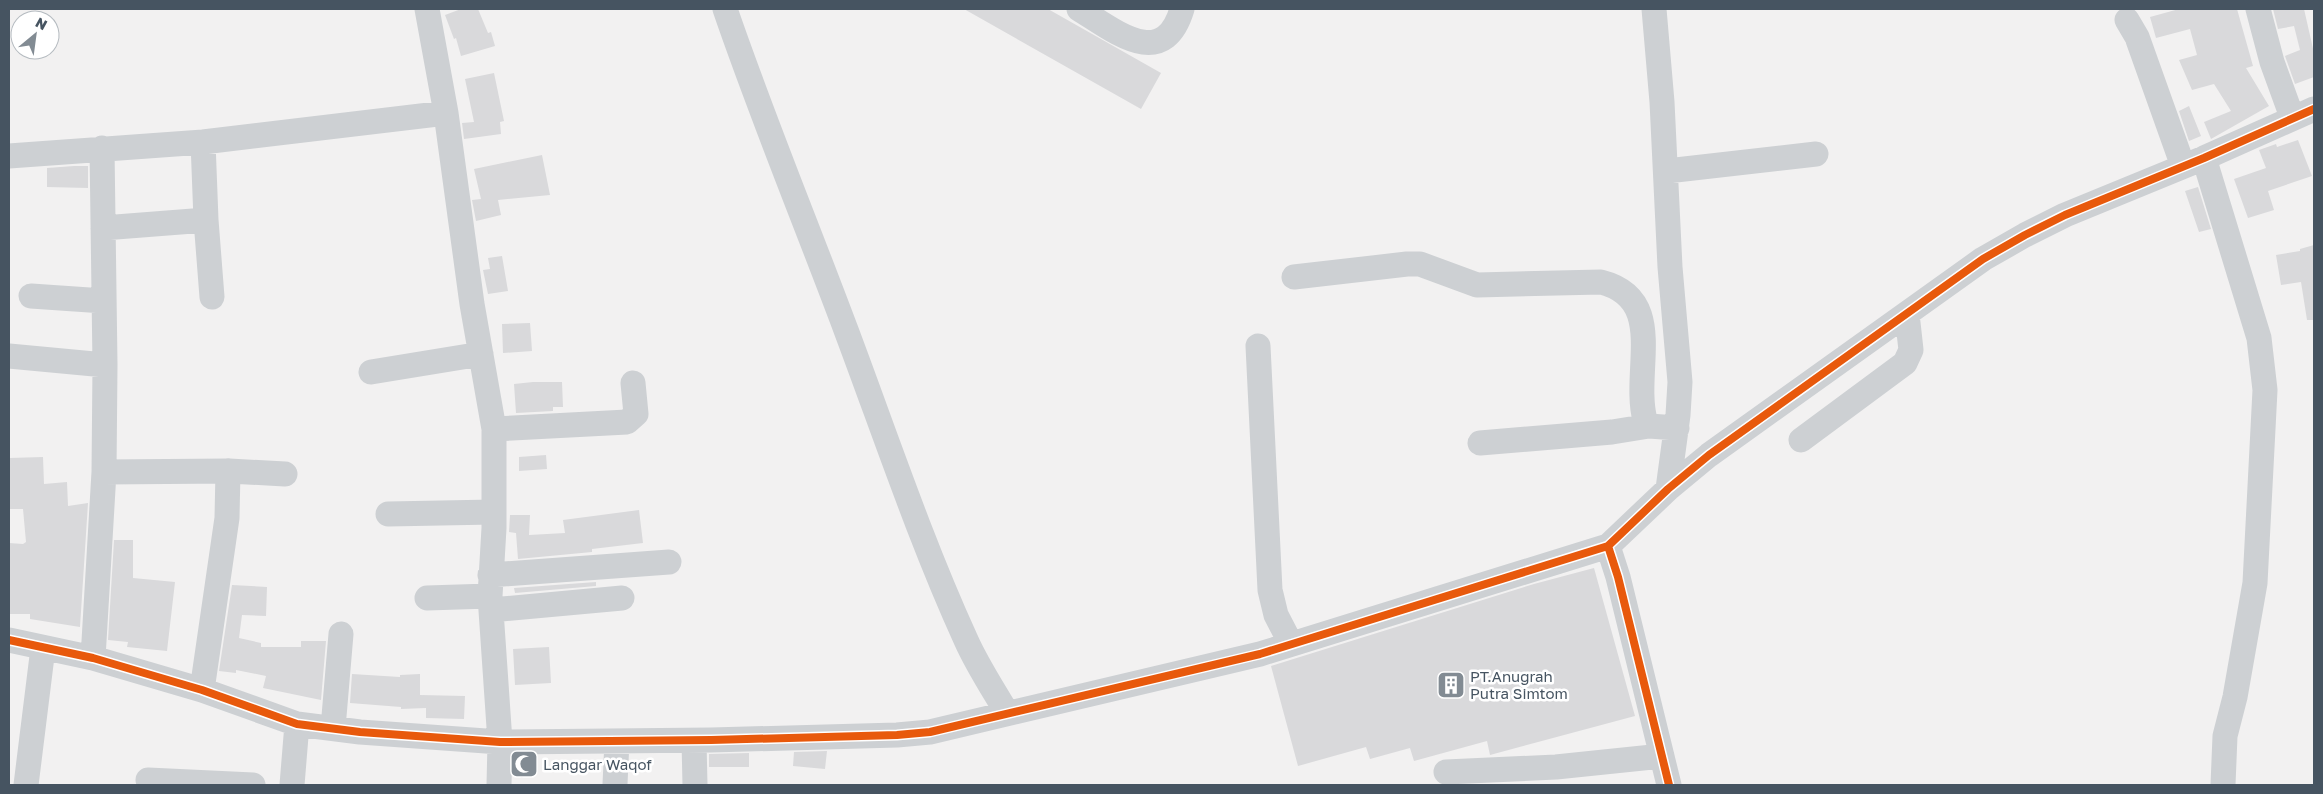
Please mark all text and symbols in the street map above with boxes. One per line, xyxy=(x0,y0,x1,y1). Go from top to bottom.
north arrow xyxy=(10,10,60,60)
text: N xyxy=(33,13,50,33)
place label: PT.Anugrah Putra Simtom xyxy=(1470,667,1568,702)
building icon: PT.Anugrah Putra Simtom xyxy=(1436,670,1466,700)
mosque icon: Langgar Waqof xyxy=(509,749,539,779)
place label: Langgar Waqof xyxy=(543,755,652,773)

